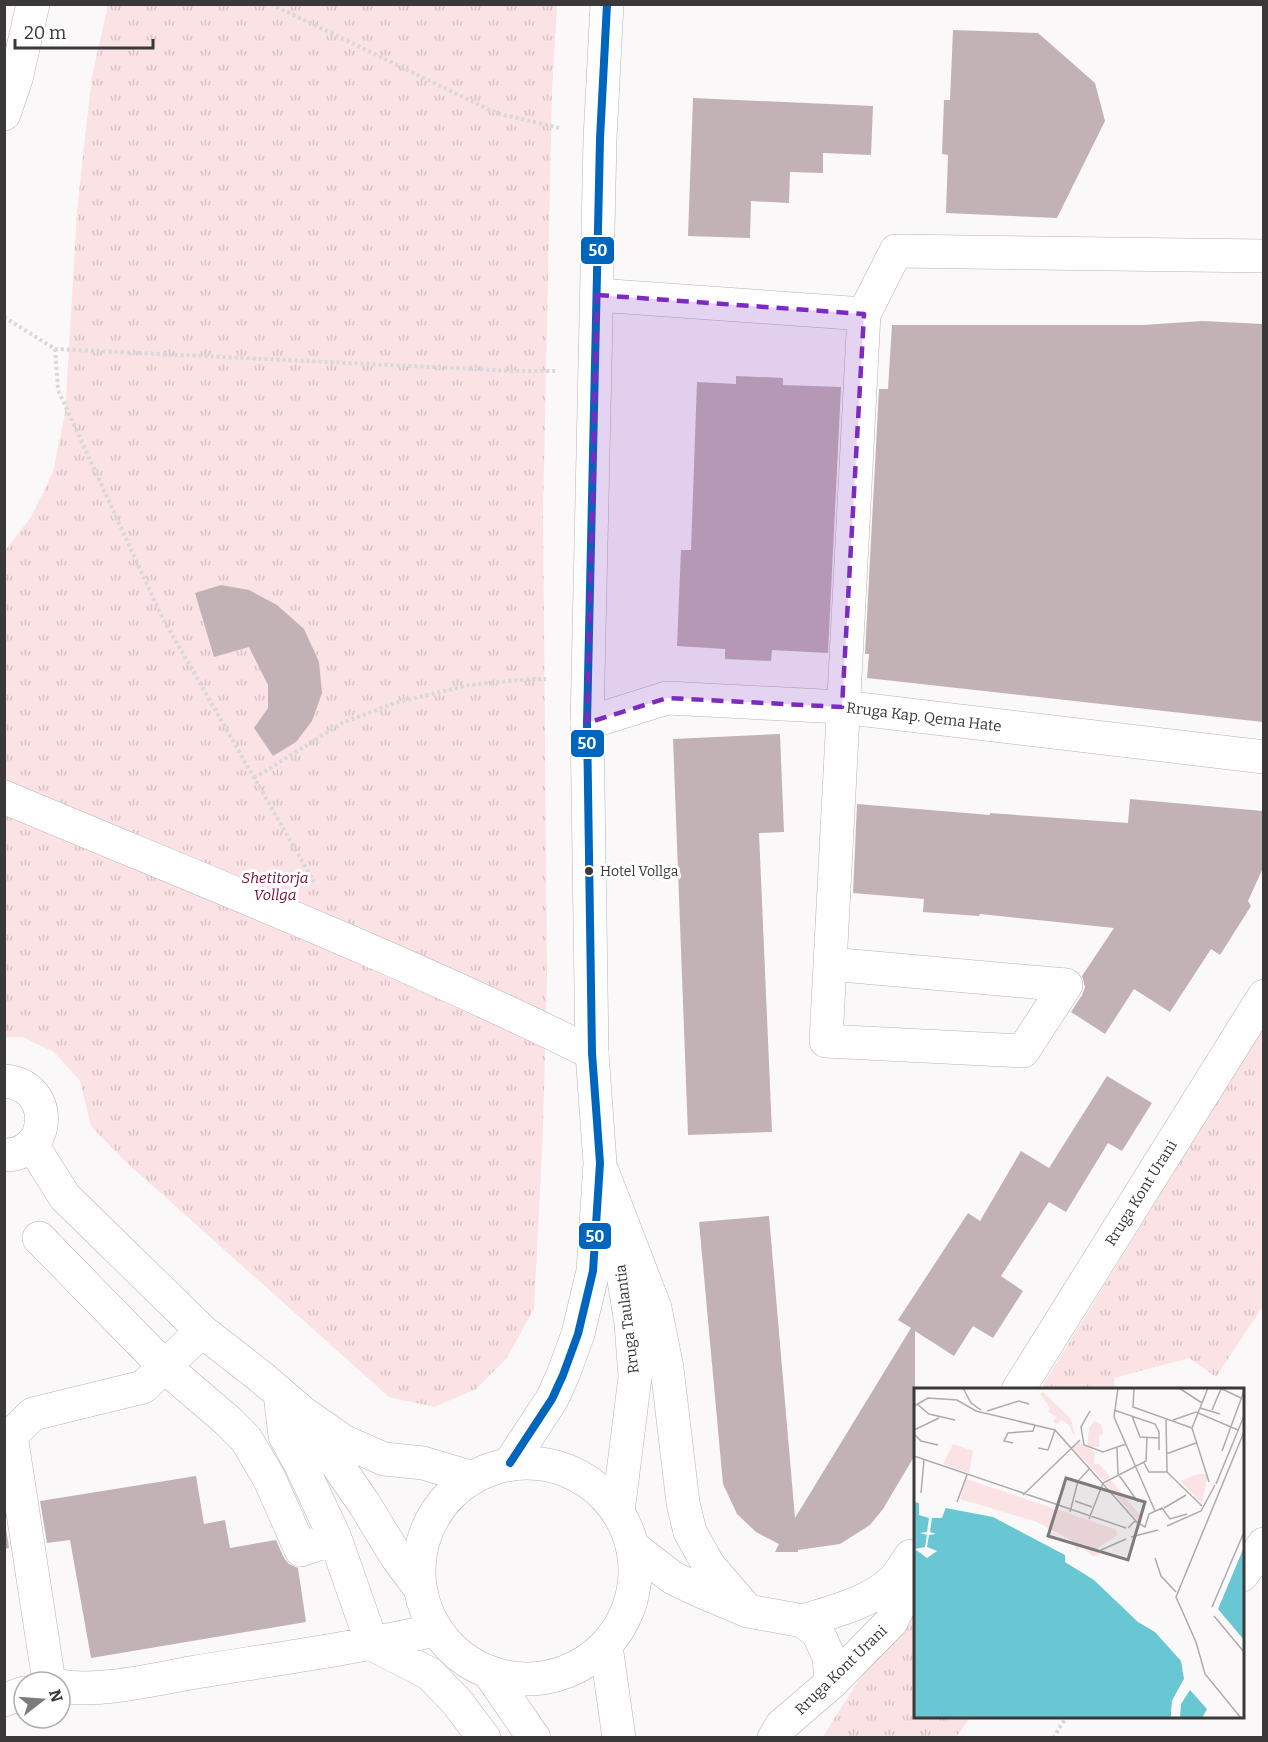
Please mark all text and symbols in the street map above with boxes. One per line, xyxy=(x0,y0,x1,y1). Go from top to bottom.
scale bar xyxy=(15,12,153,50)
text: 20 m xyxy=(24,22,66,44)
line badge: 50 xyxy=(580,236,615,265)
text: 50 xyxy=(589,241,607,260)
street label: Rruga Kap. Qema Hate xyxy=(845,699,1003,735)
line badge: 50 xyxy=(570,729,605,758)
text: 50 xyxy=(578,734,596,753)
place label: Hotel Vollga xyxy=(600,863,679,880)
marker: Hotel Vollga xyxy=(583,865,595,877)
park label: Shetitorja Vollga xyxy=(241,869,309,904)
street label: Rruga Kont Urani xyxy=(1101,1136,1181,1249)
line badge: 50 xyxy=(578,1222,612,1250)
text: 50 xyxy=(586,1227,604,1246)
street label: Rruga Taulantia xyxy=(611,1263,643,1375)
inset map xyxy=(914,1388,1244,1718)
street label: Rruga Kont Urani xyxy=(791,1621,891,1719)
north arrow xyxy=(12,1670,72,1730)
text: N xyxy=(45,1687,67,1704)

